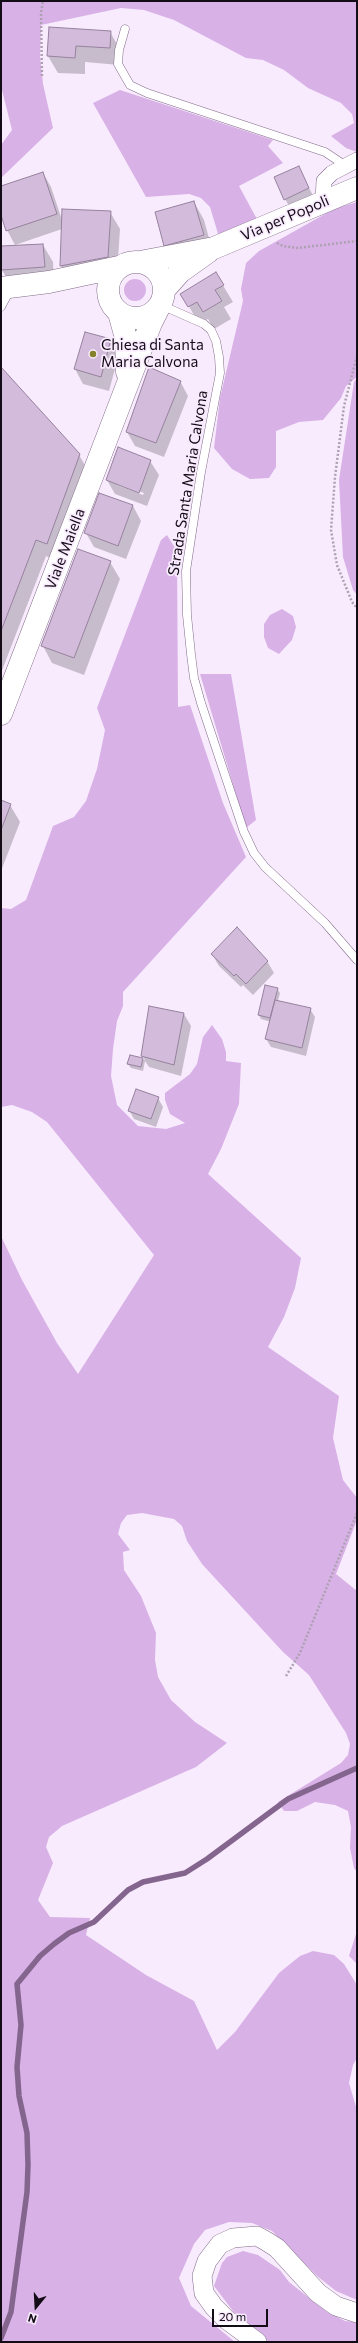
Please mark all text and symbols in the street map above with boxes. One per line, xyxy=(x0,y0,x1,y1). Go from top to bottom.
street label: Via per Popoli xyxy=(238,191,332,245)
place label: Chiesa di Santa Maria Calvona xyxy=(101,336,204,371)
marker: Chiesa di Santa Maria Calvona xyxy=(88,349,98,359)
street label: Strada Santa Maria Calvona xyxy=(164,389,212,577)
street label: Viale Maiella xyxy=(41,506,89,592)
north arrow xyxy=(16,2287,56,2327)
scale bar xyxy=(214,2301,270,2327)
text: 20 m xyxy=(219,2309,246,2323)
text: N xyxy=(26,2311,38,2326)

